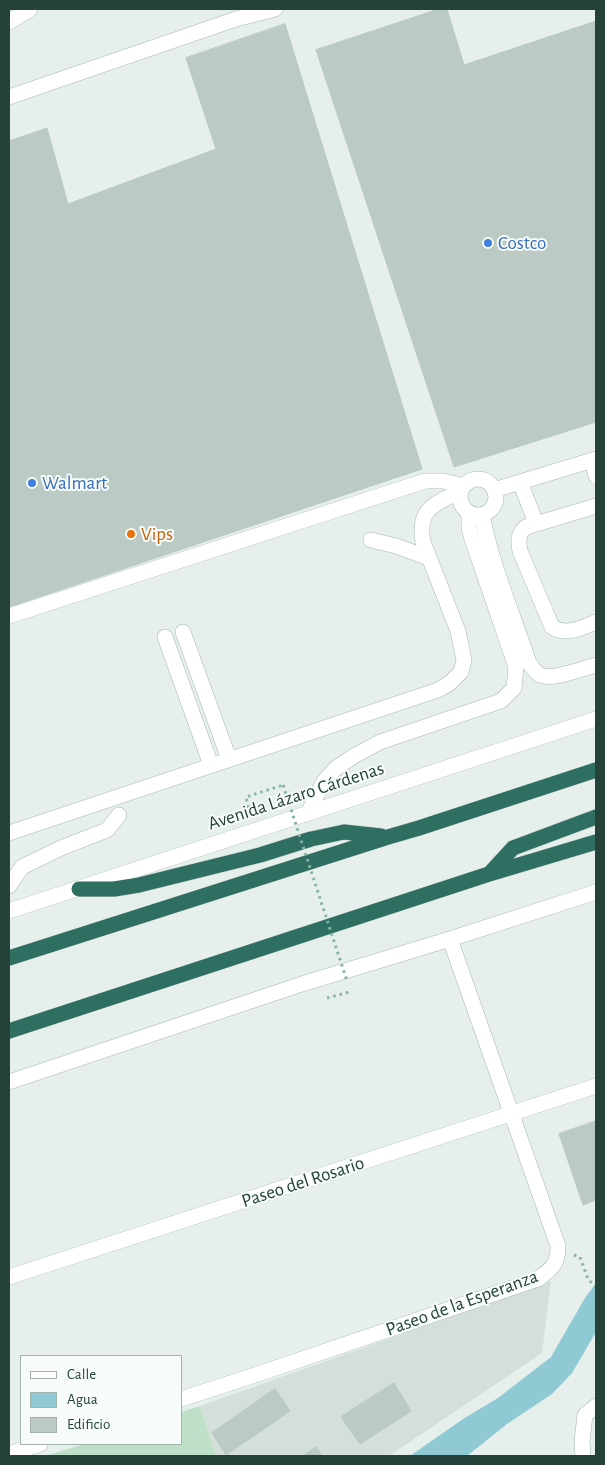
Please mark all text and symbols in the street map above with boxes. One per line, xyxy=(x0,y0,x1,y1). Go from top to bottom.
place label: Costco xyxy=(498,232,546,254)
marker: Costco xyxy=(482,237,494,249)
place label: Walmart xyxy=(42,472,107,494)
marker: Walmart xyxy=(26,477,38,489)
place label: Vips xyxy=(141,523,173,545)
marker: Vips xyxy=(125,528,137,540)
street label: Avenida Lázaro Cárdenas xyxy=(205,757,387,835)
street label: Paseo del Rosario xyxy=(239,1151,367,1213)
street label: Paseo de la Esperanza xyxy=(383,1265,541,1341)
legend xyxy=(20,1355,182,1445)
text: Calle xyxy=(67,1367,96,1382)
text: Agua xyxy=(67,1392,98,1407)
text: Edificio xyxy=(67,1417,110,1432)

